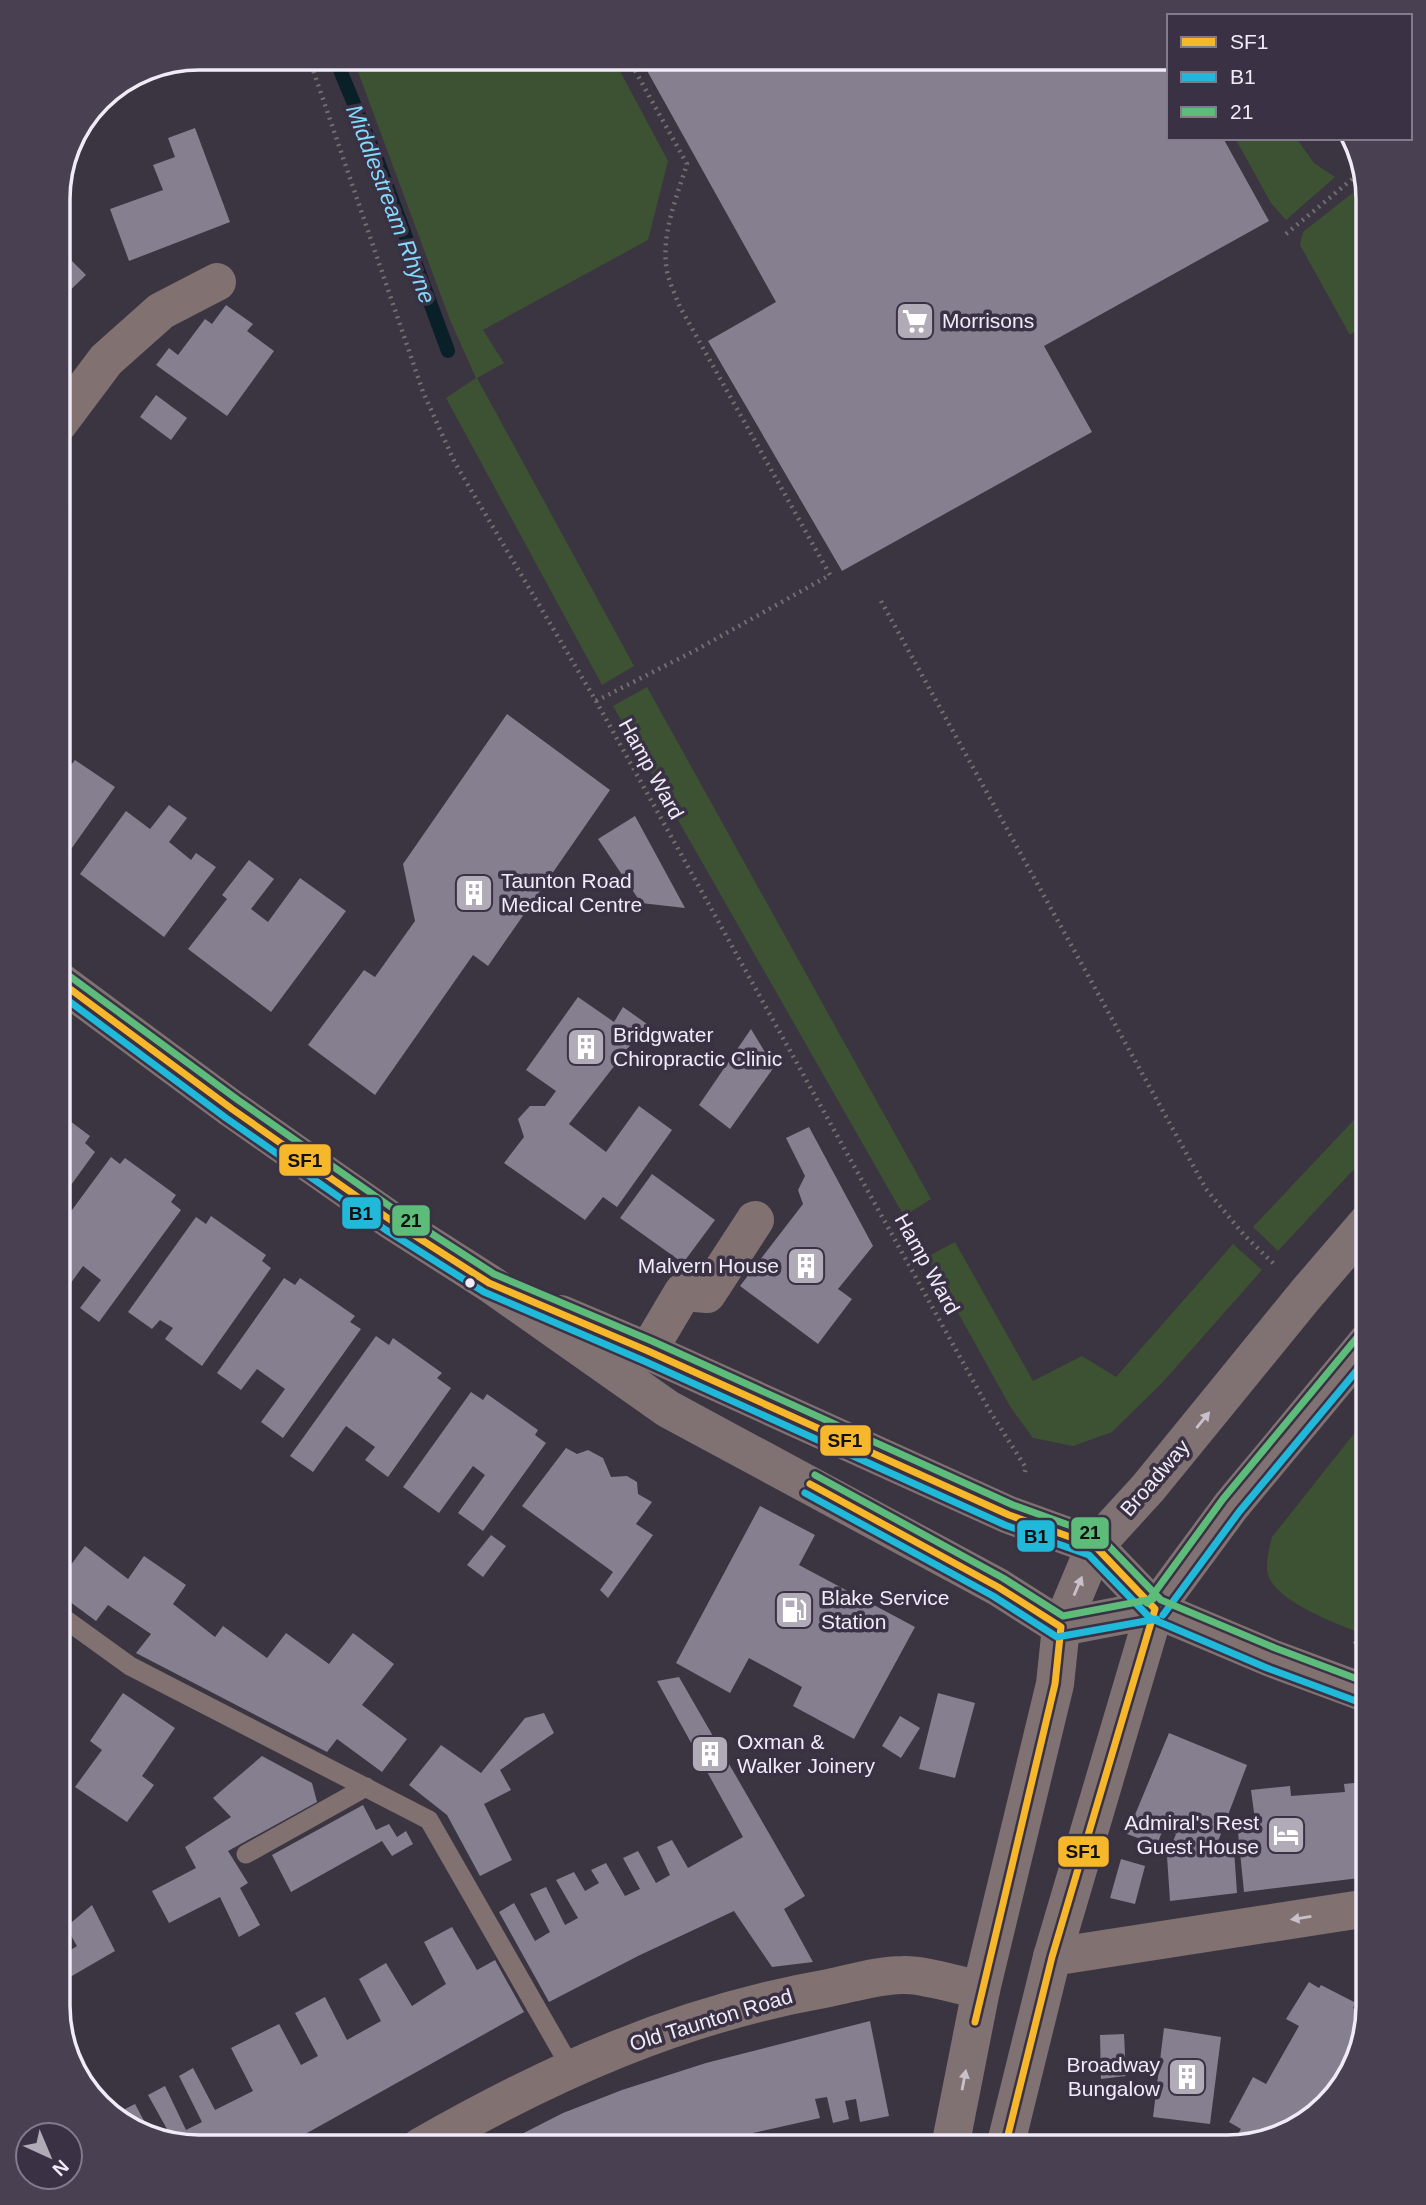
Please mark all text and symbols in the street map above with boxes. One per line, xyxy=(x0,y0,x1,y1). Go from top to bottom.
legend xyxy=(1167,14,1412,140)
text: SF1 xyxy=(1230,30,1269,53)
text: B1 xyxy=(1230,65,1256,88)
text: 21 xyxy=(1230,100,1253,123)
water label: Middlestream Rhyne xyxy=(341,101,441,307)
supermarket icon: Morrisons xyxy=(894,300,936,342)
place label: Morrisons xyxy=(942,309,1034,332)
street label: Hamp Ward xyxy=(614,715,688,823)
place label: Taunton Road Medical Centre xyxy=(501,869,642,916)
building icon: Taunton Road Medical Centre xyxy=(453,872,495,914)
place label: Bridgwater Chiropractic Clinic xyxy=(613,1023,782,1070)
building icon: Bridgwater Chiropractic Clinic xyxy=(565,1026,607,1068)
line badge: SF1 xyxy=(278,1143,332,1177)
text: SF1 xyxy=(288,1150,323,1171)
line badge: B1 xyxy=(341,1196,382,1230)
text: B1 xyxy=(349,1203,374,1224)
line badge: 21 xyxy=(391,1204,431,1237)
text: 21 xyxy=(400,1210,422,1231)
street label: Hamp Ward xyxy=(890,1210,964,1318)
building icon: Malvern House xyxy=(785,1245,827,1287)
place label: Malvern House xyxy=(638,1254,779,1277)
unlabelled marker xyxy=(463,1276,477,1290)
one-way arrow xyxy=(1196,1411,1211,1429)
line badge: SF1 xyxy=(819,1424,872,1457)
text: SF1 xyxy=(828,1430,863,1451)
street label: Broadway xyxy=(1115,1435,1194,1520)
line badge: 21 xyxy=(1070,1516,1110,1550)
line badge: B1 xyxy=(1016,1519,1056,1553)
text: 21 xyxy=(1079,1522,1101,1543)
text: B1 xyxy=(1024,1526,1049,1547)
one-way arrow xyxy=(1073,1576,1084,1597)
place label: Blake Service Station xyxy=(821,1586,949,1633)
fuel station icon: Blake Service Station xyxy=(773,1589,815,1631)
place label: Oxman & Walker Joinery xyxy=(737,1730,876,1777)
building icon: Oxman & Walker Joinery xyxy=(689,1733,731,1775)
place label: Admiral's Rest Guest House xyxy=(1124,1811,1259,1858)
hotel icon: Admiral's Rest Guest House xyxy=(1265,1814,1307,1856)
line badge: SF1 xyxy=(1057,1835,1110,1868)
text: SF1 xyxy=(1066,1841,1101,1862)
one-way arrow xyxy=(1290,1913,1312,1924)
street label: Old Taunton Road xyxy=(627,1984,795,2055)
place label: Broadway Bungalow xyxy=(1067,2053,1161,2100)
building icon: Broadway Bungalow xyxy=(1166,2056,1208,2098)
one-way arrow xyxy=(958,2069,969,2091)
north arrow xyxy=(14,2121,84,2191)
text: N xyxy=(48,2156,73,2180)

